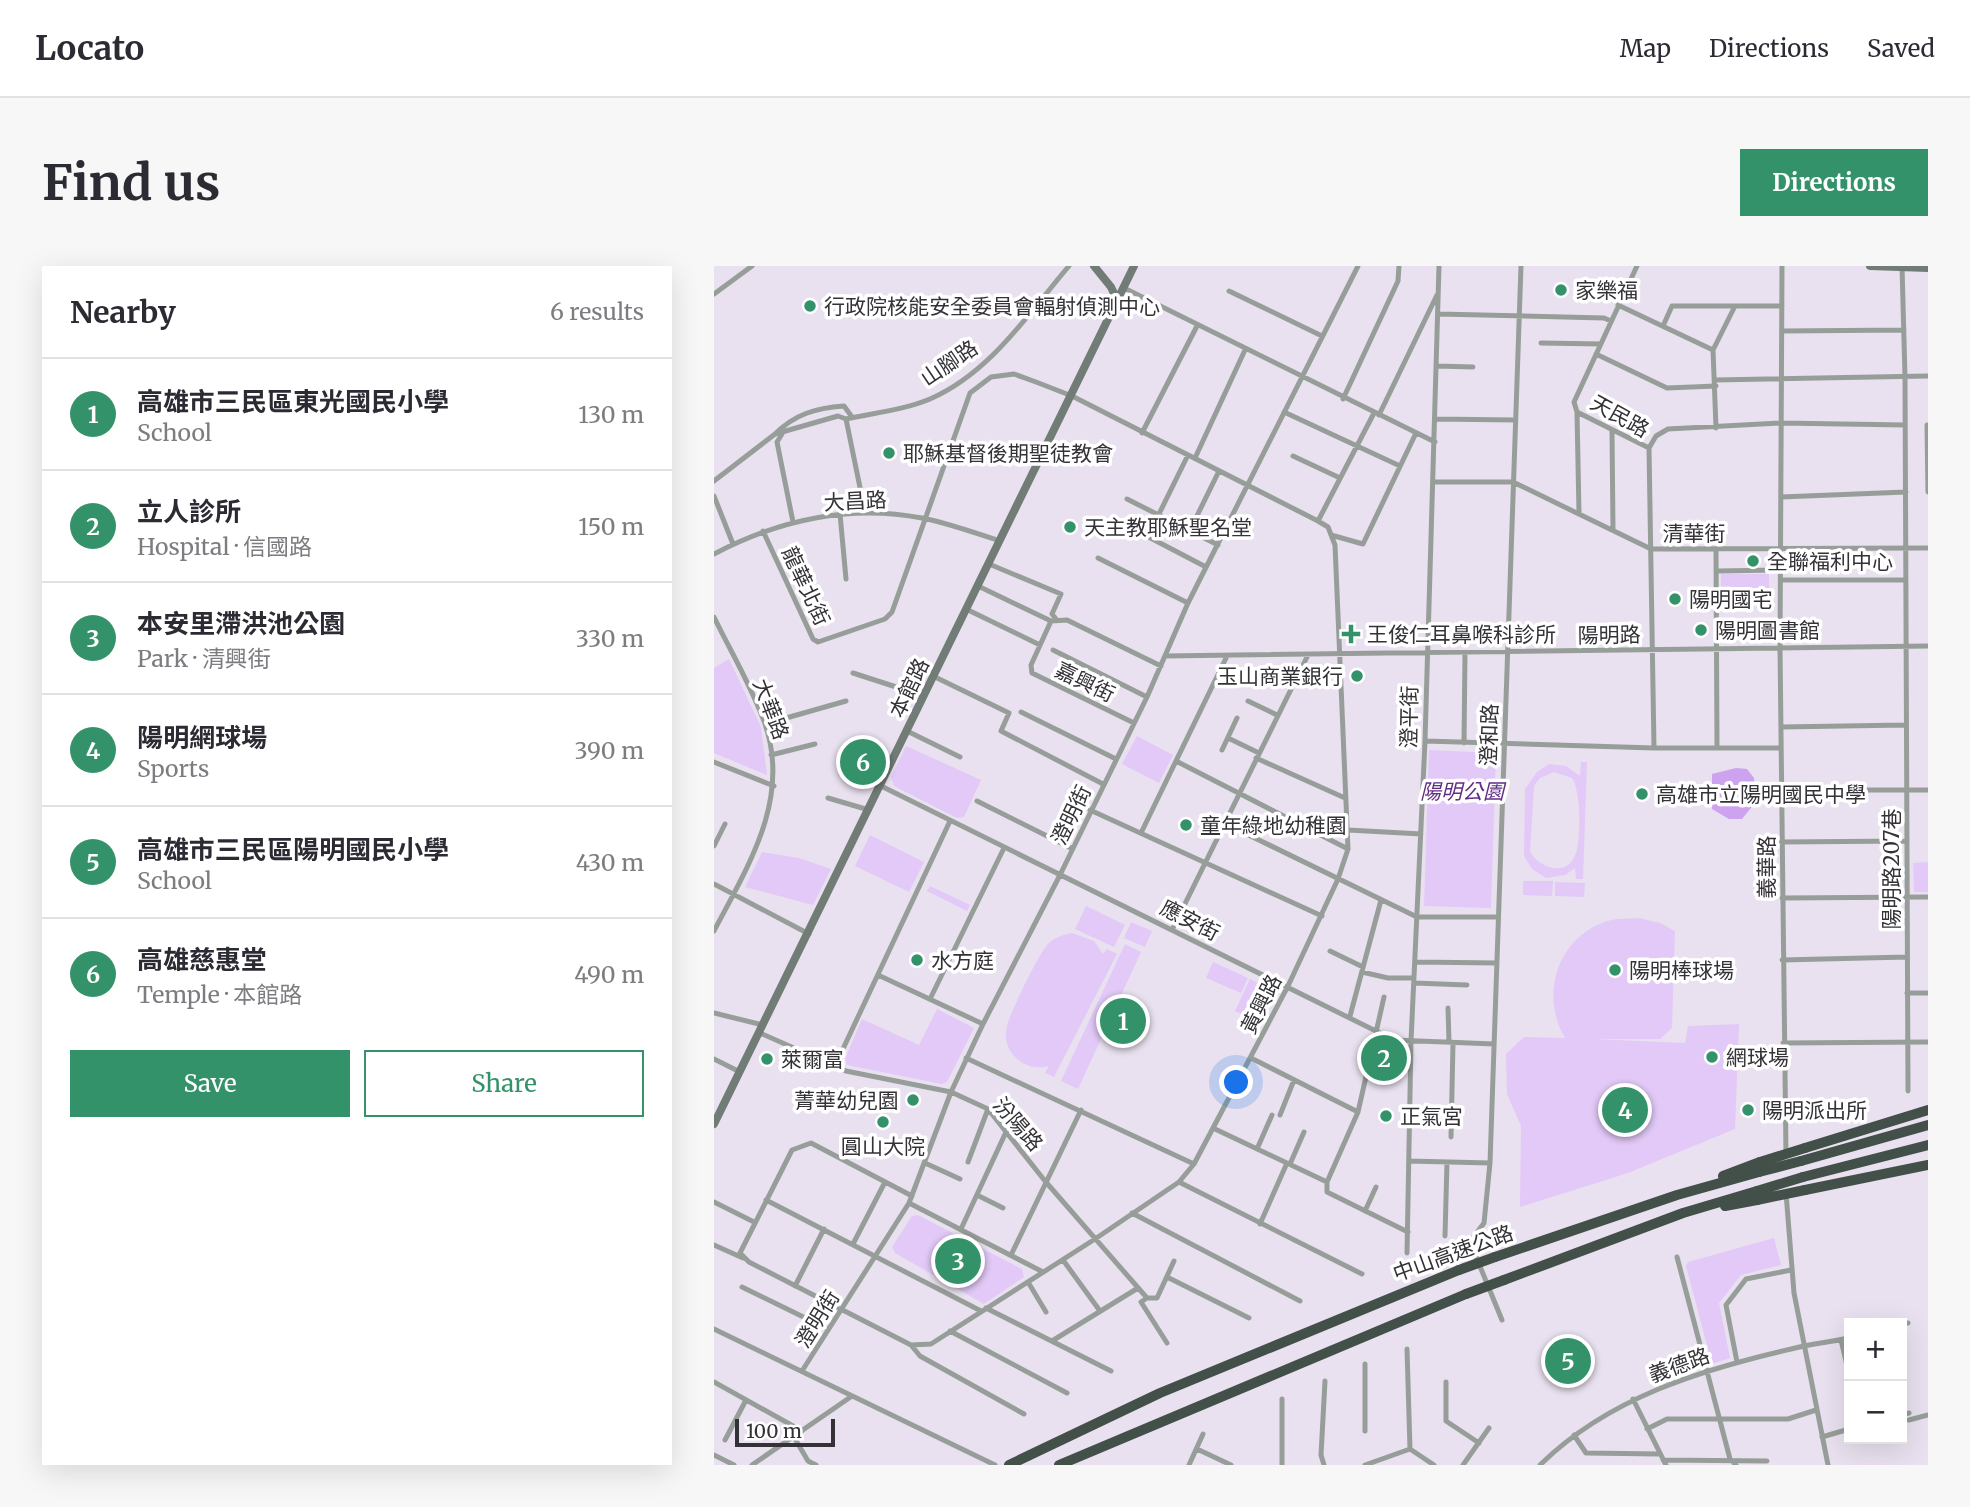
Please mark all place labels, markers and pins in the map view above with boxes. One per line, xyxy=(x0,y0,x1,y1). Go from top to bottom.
place label: 家樂福 xyxy=(1575,277,1638,304)
marker: 家樂福 xyxy=(1553,282,1569,298)
place label: 行政院核能安全委員會輻射偵測中心 xyxy=(824,293,1160,320)
marker: 行政院核能安全委員會輻射偵測中心 xyxy=(802,298,818,314)
place label: 耶穌基督後期聖徒教會 xyxy=(903,440,1113,467)
marker: 耶穌基督後期聖徒教會 xyxy=(881,445,897,461)
place label: 天主教耶穌聖名堂 xyxy=(1084,514,1252,541)
marker: 天主教耶穌聖名堂 xyxy=(1062,519,1078,535)
place label: 全聯福利中心 xyxy=(1767,548,1893,575)
marker: 全聯福利中心 xyxy=(1745,553,1761,569)
place label: 陽明國宅 xyxy=(1689,586,1773,613)
marker: 陽明國宅 xyxy=(1667,591,1683,607)
place label: 陽明圖書館 xyxy=(1715,617,1820,644)
place label: 王俊仁耳鼻喉科診所 xyxy=(1367,621,1556,648)
marker: 陽明圖書館 xyxy=(1693,622,1709,638)
marker: 王俊仁耳鼻喉科診所 xyxy=(1341,624,1361,644)
place label: 玉山商業銀行 xyxy=(1217,663,1343,690)
marker: 玉山商業銀行 xyxy=(1349,668,1365,684)
pin: 6 xyxy=(840,736,886,788)
place label: 高雄市立陽明國民中學 xyxy=(1656,781,1866,808)
marker: 高雄市立陽明國民中學 xyxy=(1634,786,1650,802)
place label: 童年綠地幼稚園 xyxy=(1200,812,1347,839)
marker: 童年綠地幼稚園 xyxy=(1178,817,1194,833)
place label: 水方庭 xyxy=(931,947,994,974)
marker: 水方庭 xyxy=(909,952,925,968)
place label: 陽明棒球場 xyxy=(1629,957,1734,984)
marker: 陽明棒球場 xyxy=(1607,962,1623,978)
pin: 1 xyxy=(1100,995,1146,1047)
pin: 2 xyxy=(1361,1032,1407,1084)
place label: 網球場 xyxy=(1726,1044,1789,1071)
place label: 萊爾富 xyxy=(781,1046,844,1073)
marker: 網球場 xyxy=(1704,1049,1720,1065)
marker: 萊爾富 xyxy=(759,1051,775,1067)
pin: 4 xyxy=(1602,1084,1648,1136)
place label: 菁華幼兒園 xyxy=(794,1087,899,1114)
marker: 菁華幼兒園 xyxy=(905,1092,921,1108)
place label: 陽明派出所 xyxy=(1762,1097,1867,1124)
marker: 陽明派出所 xyxy=(1740,1102,1756,1118)
place label: 正氣宮 xyxy=(1400,1103,1463,1130)
marker: 正氣宮 xyxy=(1378,1108,1394,1124)
marker: 圓山大院 xyxy=(875,1114,891,1130)
place label: 圓山大院 xyxy=(841,1133,925,1160)
pin: 3 xyxy=(935,1235,981,1287)
pin: 5 xyxy=(1545,1335,1591,1387)

